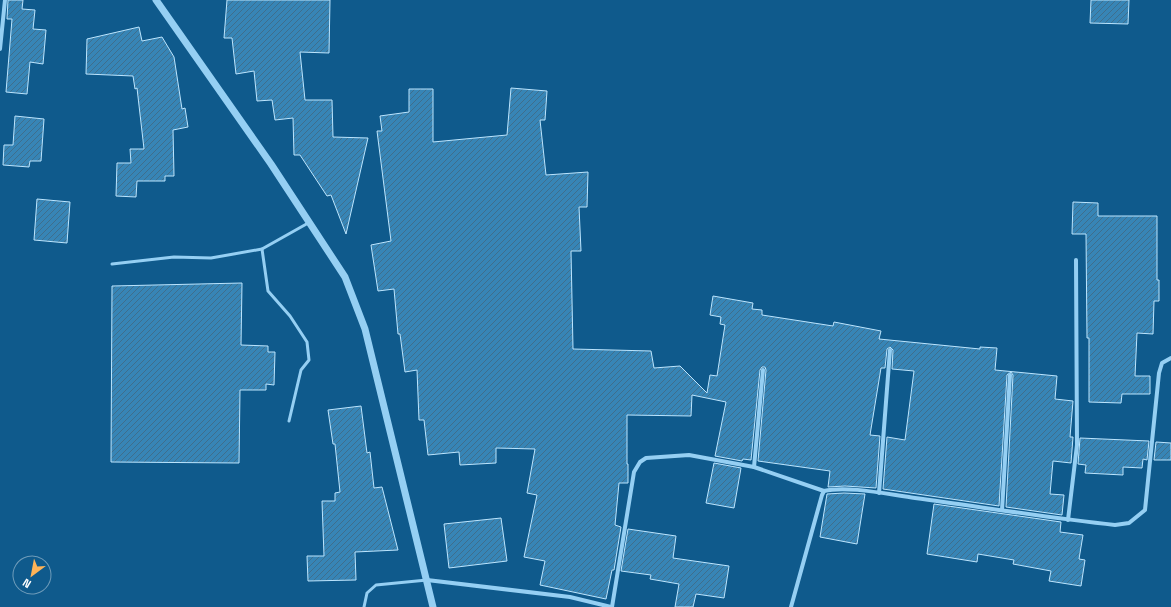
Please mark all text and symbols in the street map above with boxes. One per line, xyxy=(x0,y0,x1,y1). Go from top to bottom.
north arrow xyxy=(12,555,52,595)
text: N xyxy=(20,576,34,591)

